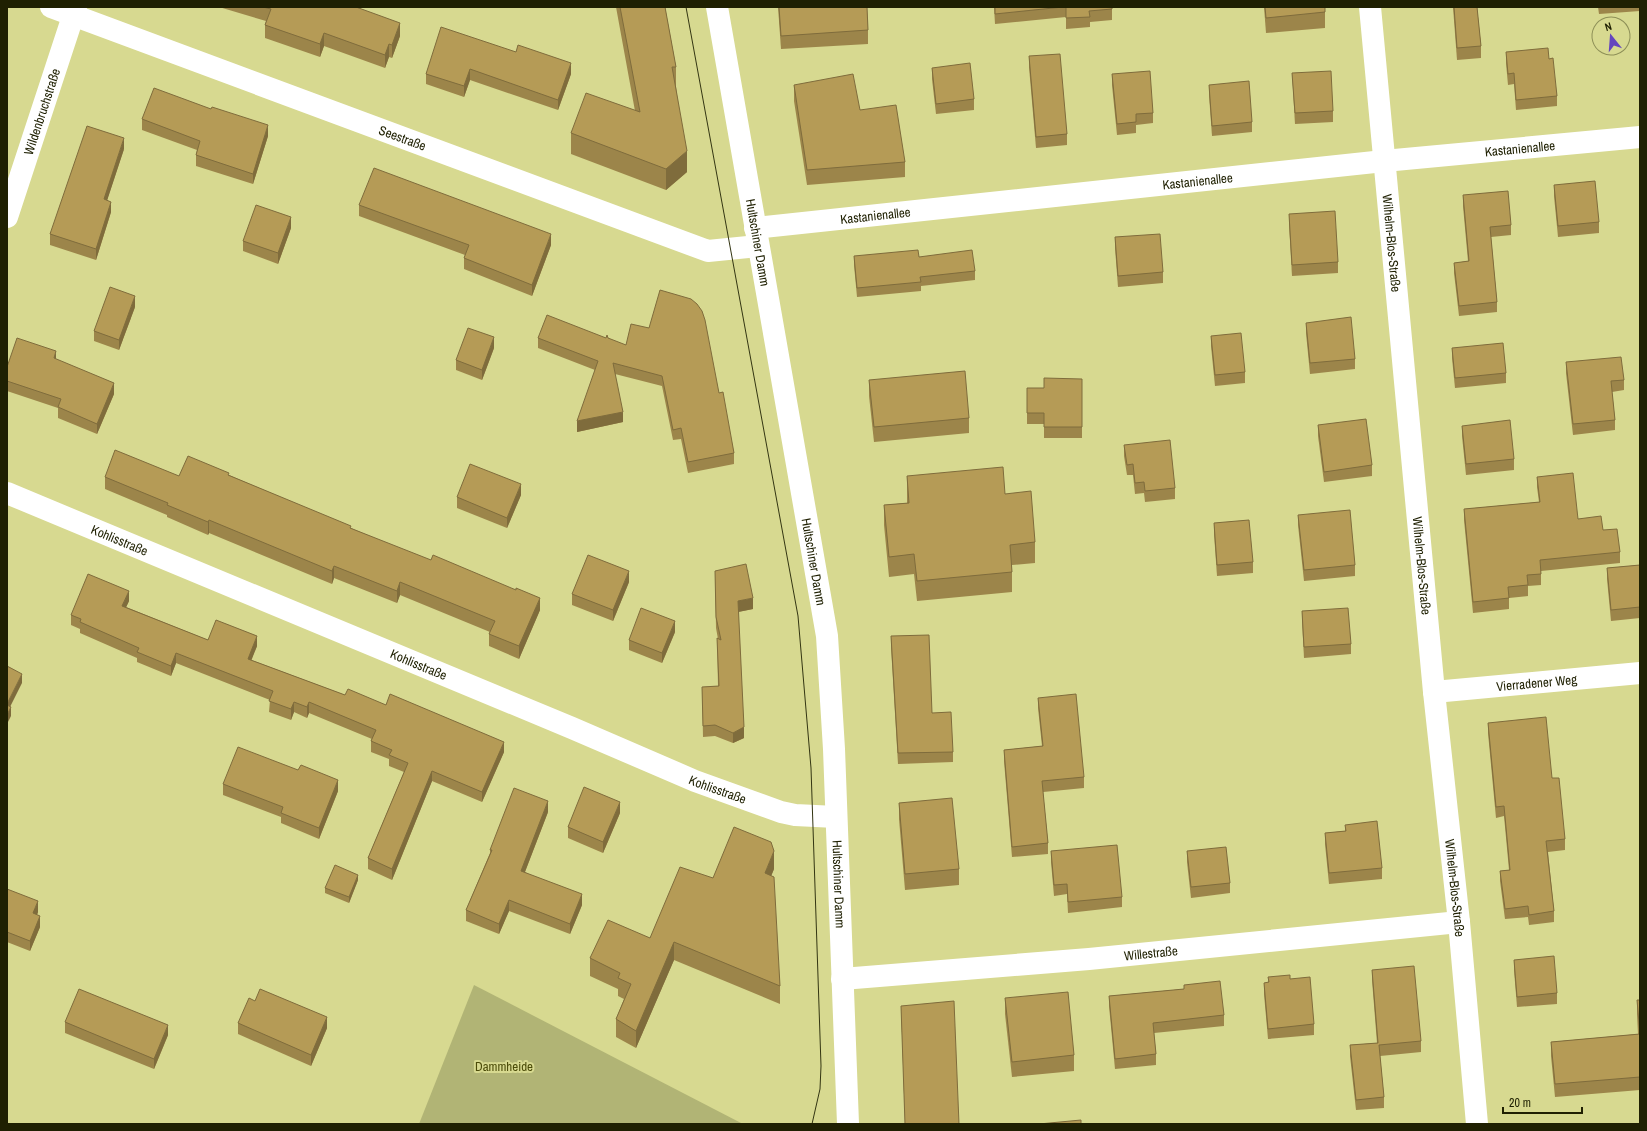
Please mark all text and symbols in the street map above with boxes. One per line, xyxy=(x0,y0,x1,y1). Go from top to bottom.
north arrow xyxy=(1591,16,1631,56)
text: N xyxy=(1603,19,1613,34)
street label: Wildenbruchstraße xyxy=(19,66,64,157)
street label: Seestraße xyxy=(376,121,429,154)
street label: Kastanienallee xyxy=(1484,136,1556,160)
street label: Kastanienallee xyxy=(1161,169,1234,193)
street label: Wilhelm-Blos-Straße xyxy=(1379,193,1405,293)
street label: Hultschiner Damm xyxy=(742,197,774,288)
street label: Kastanienallee xyxy=(839,203,911,227)
street label: Wilhelm-Blos-Straße xyxy=(1409,516,1435,615)
street label: Hultschiner Damm xyxy=(798,517,830,607)
street label: Kohlisstraße xyxy=(89,520,151,559)
street label: Kohlisstraße xyxy=(388,645,450,684)
street label: Vierradener Weg xyxy=(1495,670,1578,695)
street label: Kohlisstraße xyxy=(686,771,749,807)
street label: Wilhelm-Blos-Straße xyxy=(1442,838,1469,938)
street label: Hultschiner Damm xyxy=(829,840,849,929)
street label: Willestraße xyxy=(1123,942,1179,964)
park label: Dammheide xyxy=(475,1058,533,1075)
scale bar xyxy=(1503,1089,1582,1115)
text: 20 m xyxy=(1509,1095,1531,1111)

